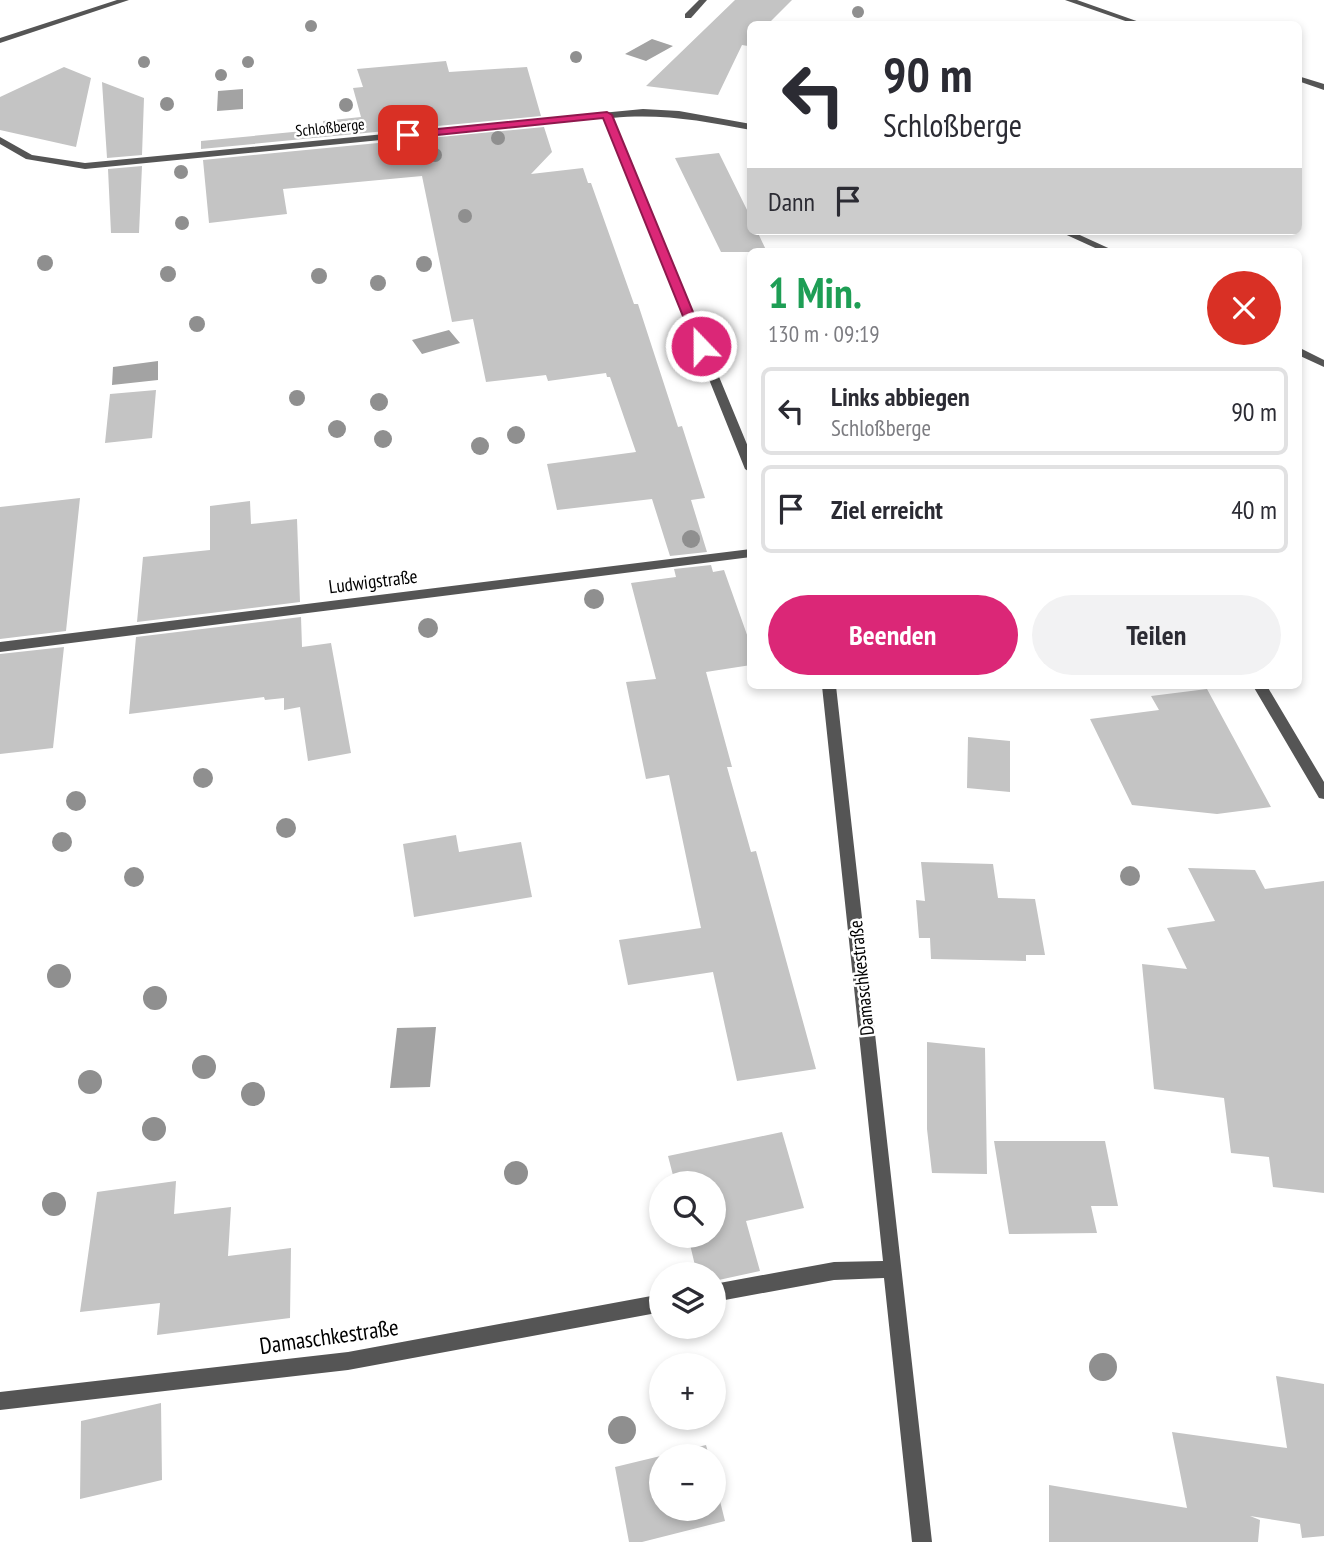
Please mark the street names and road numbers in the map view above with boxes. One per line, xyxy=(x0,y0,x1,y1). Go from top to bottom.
street label: Schloßberge xyxy=(294,113,366,141)
street label: Ludwigstraße xyxy=(327,564,419,598)
street label: Damaschkestraße xyxy=(843,919,879,1037)
street label: Damaschkestraße xyxy=(258,1312,400,1360)

